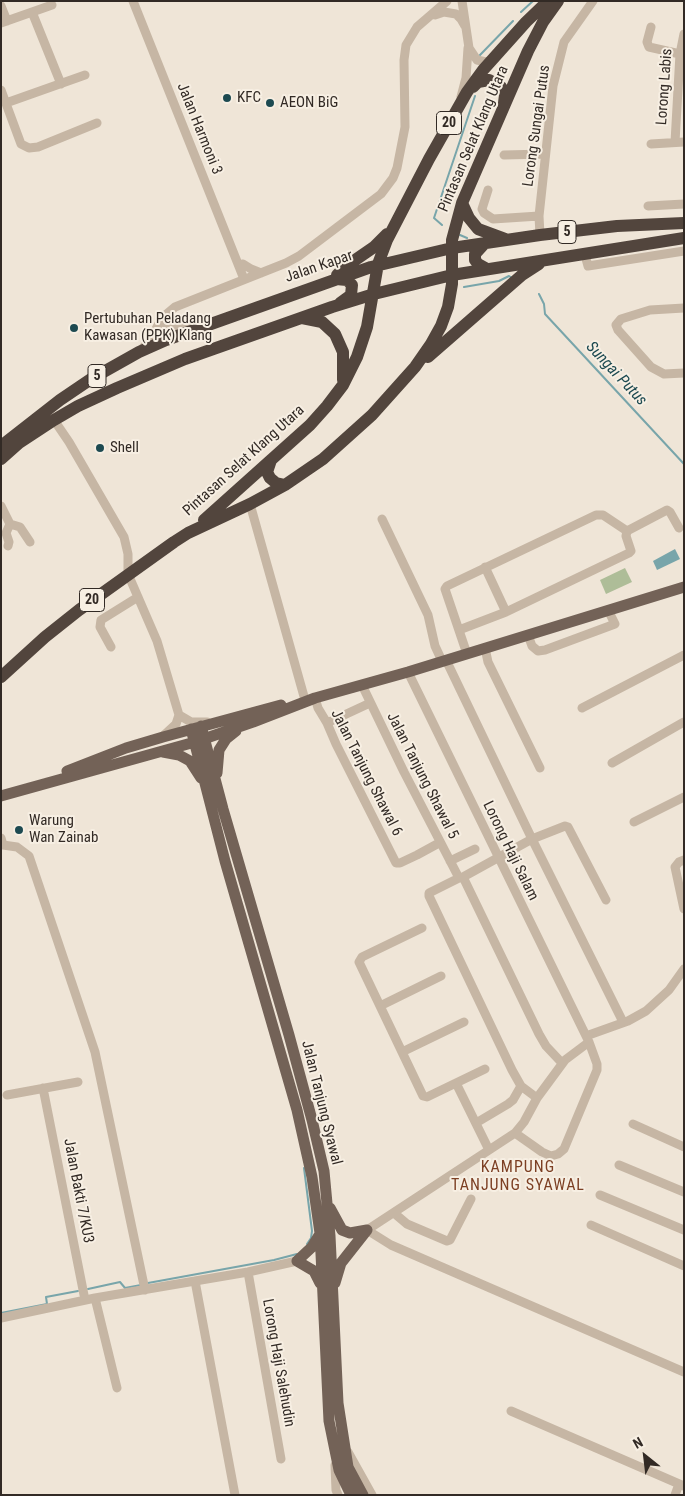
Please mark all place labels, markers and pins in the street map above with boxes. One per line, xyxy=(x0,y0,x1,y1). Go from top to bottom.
place label: KFC xyxy=(237,89,261,107)
marker: KFC xyxy=(221,92,233,104)
place label: AEON BiG xyxy=(280,94,338,112)
marker: AEON BiG xyxy=(264,97,276,109)
place label: Pertubuhan Peladang Kawasan (PPK) Klang xyxy=(84,310,212,345)
marker: Pertubuhan Peladang Kawasan (PPK) Klang xyxy=(68,322,80,334)
place label: Shell xyxy=(110,439,139,457)
marker: Shell xyxy=(94,442,106,454)
place label: Warung Wan Zainab xyxy=(29,812,98,847)
marker: Warung Wan Zainab xyxy=(13,824,25,836)

